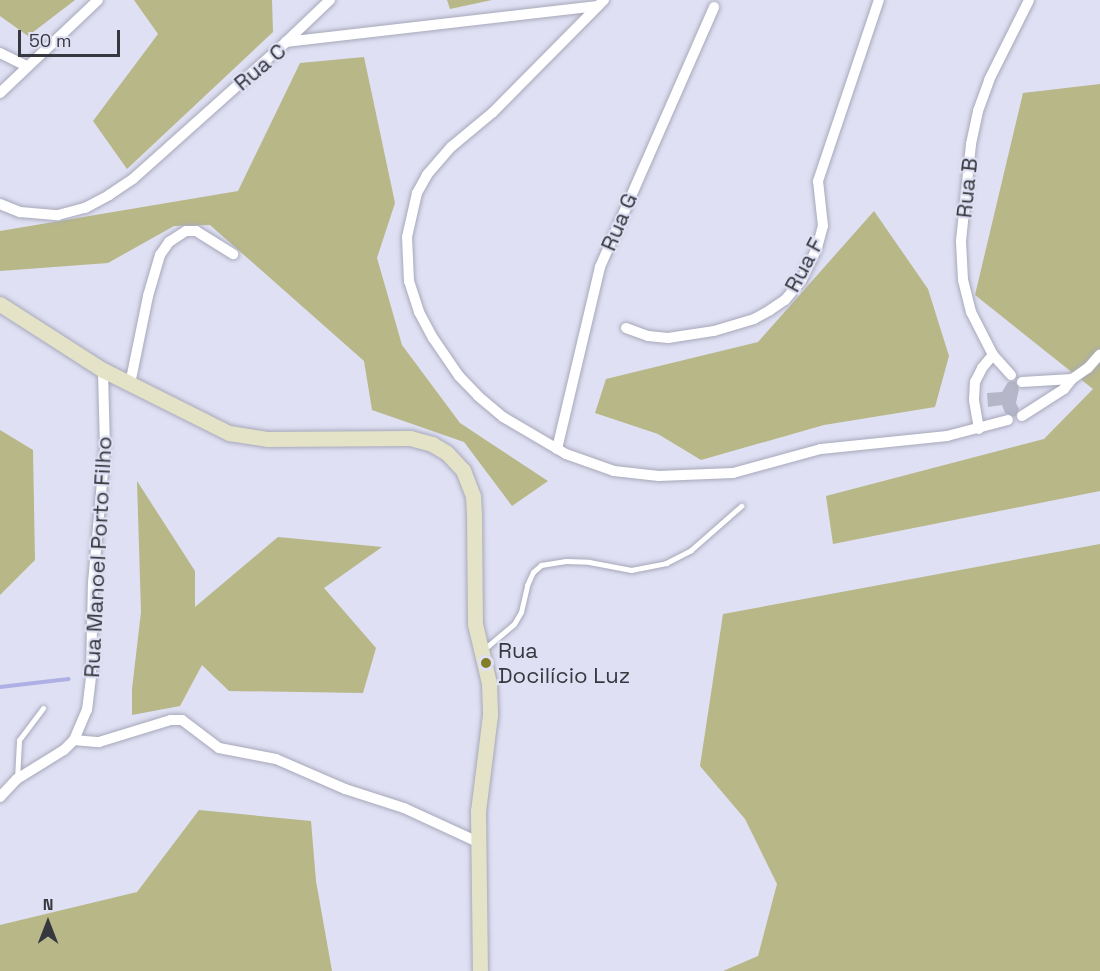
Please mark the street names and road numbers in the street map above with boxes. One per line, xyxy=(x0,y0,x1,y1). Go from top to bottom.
street label: Rua C xyxy=(229,38,291,96)
street label: Rua B xyxy=(951,157,983,219)
street label: Rua G xyxy=(595,189,643,255)
street label: Rua F xyxy=(779,233,829,297)
street label: Rua Manoel Porto Filho xyxy=(78,435,118,679)

